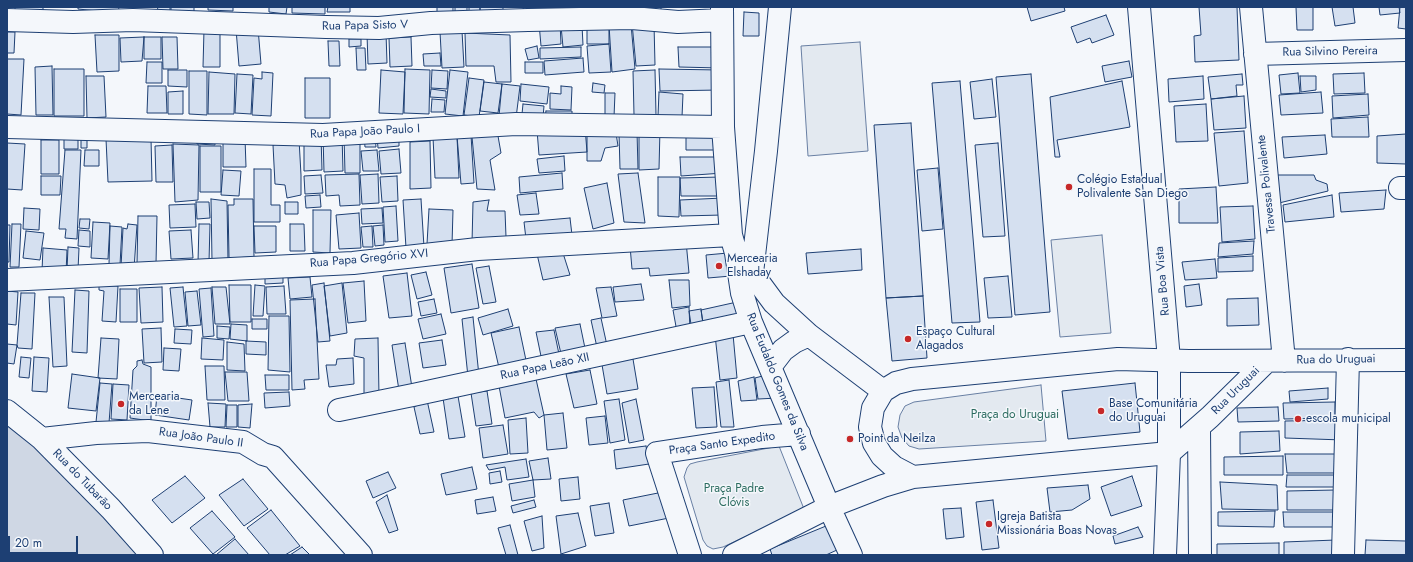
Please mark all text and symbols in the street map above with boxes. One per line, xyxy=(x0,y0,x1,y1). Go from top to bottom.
street label: Rua Papa Sisto V xyxy=(322,18,408,34)
street label: Rua Silvino Pereira xyxy=(1282,44,1378,60)
street label: Rua Papa João Paulo I xyxy=(310,122,420,142)
street label: Travessa Polivalente xyxy=(1255,134,1279,234)
place label: Colégio Estadual Polivalente San Diego xyxy=(1077,173,1188,201)
marker: Colégio Estadual Polivalente San Diego xyxy=(1064,182,1074,192)
street label: Rua Boa Vista xyxy=(1153,246,1173,316)
street label: Rua Papa Gregório XVI xyxy=(309,247,429,271)
place label: Mercearia Elshaday xyxy=(727,252,778,280)
marker: Mercearia Elshaday xyxy=(714,261,724,271)
street label: Rua Eudaldo Gomes da Silva xyxy=(743,311,811,453)
place label: Espaço Cultural Alagados xyxy=(916,325,995,353)
marker: Espaço Cultural Alagados xyxy=(903,334,913,344)
street label: Rua Papa Leão XII xyxy=(499,351,591,383)
street label: Rua do Uruguai xyxy=(1296,352,1376,368)
street label: Rua Uruguai xyxy=(1209,364,1263,418)
place label: Mercearia da Lene xyxy=(129,390,180,418)
place label: Base Comunitária do Uruguai xyxy=(1109,397,1198,425)
marker: Mercearia da Lene xyxy=(116,399,126,409)
marker: Base Comunitária do Uruguai xyxy=(1096,406,1106,416)
park label: Praça do Uruguai xyxy=(971,408,1059,422)
place label: escola municipal xyxy=(1306,412,1391,426)
marker: escola municipal xyxy=(1293,414,1303,424)
street label: Rua João Paulo II xyxy=(158,425,244,451)
street label: Praça Santo Expedito xyxy=(668,429,776,459)
place label: Point da Neilza xyxy=(858,432,936,446)
marker: Point da Neilza xyxy=(845,434,855,444)
street label: Rua do Tubarão xyxy=(49,446,115,514)
park label: Praça Padre Clóvis xyxy=(704,482,764,510)
place label: Igreja Batista Missionária Boas Novas xyxy=(997,510,1117,538)
marker: Igreja Batista Missionária Boas Novas xyxy=(984,519,994,529)
scale bar xyxy=(10,528,80,554)
text: 20 m xyxy=(15,534,42,552)

